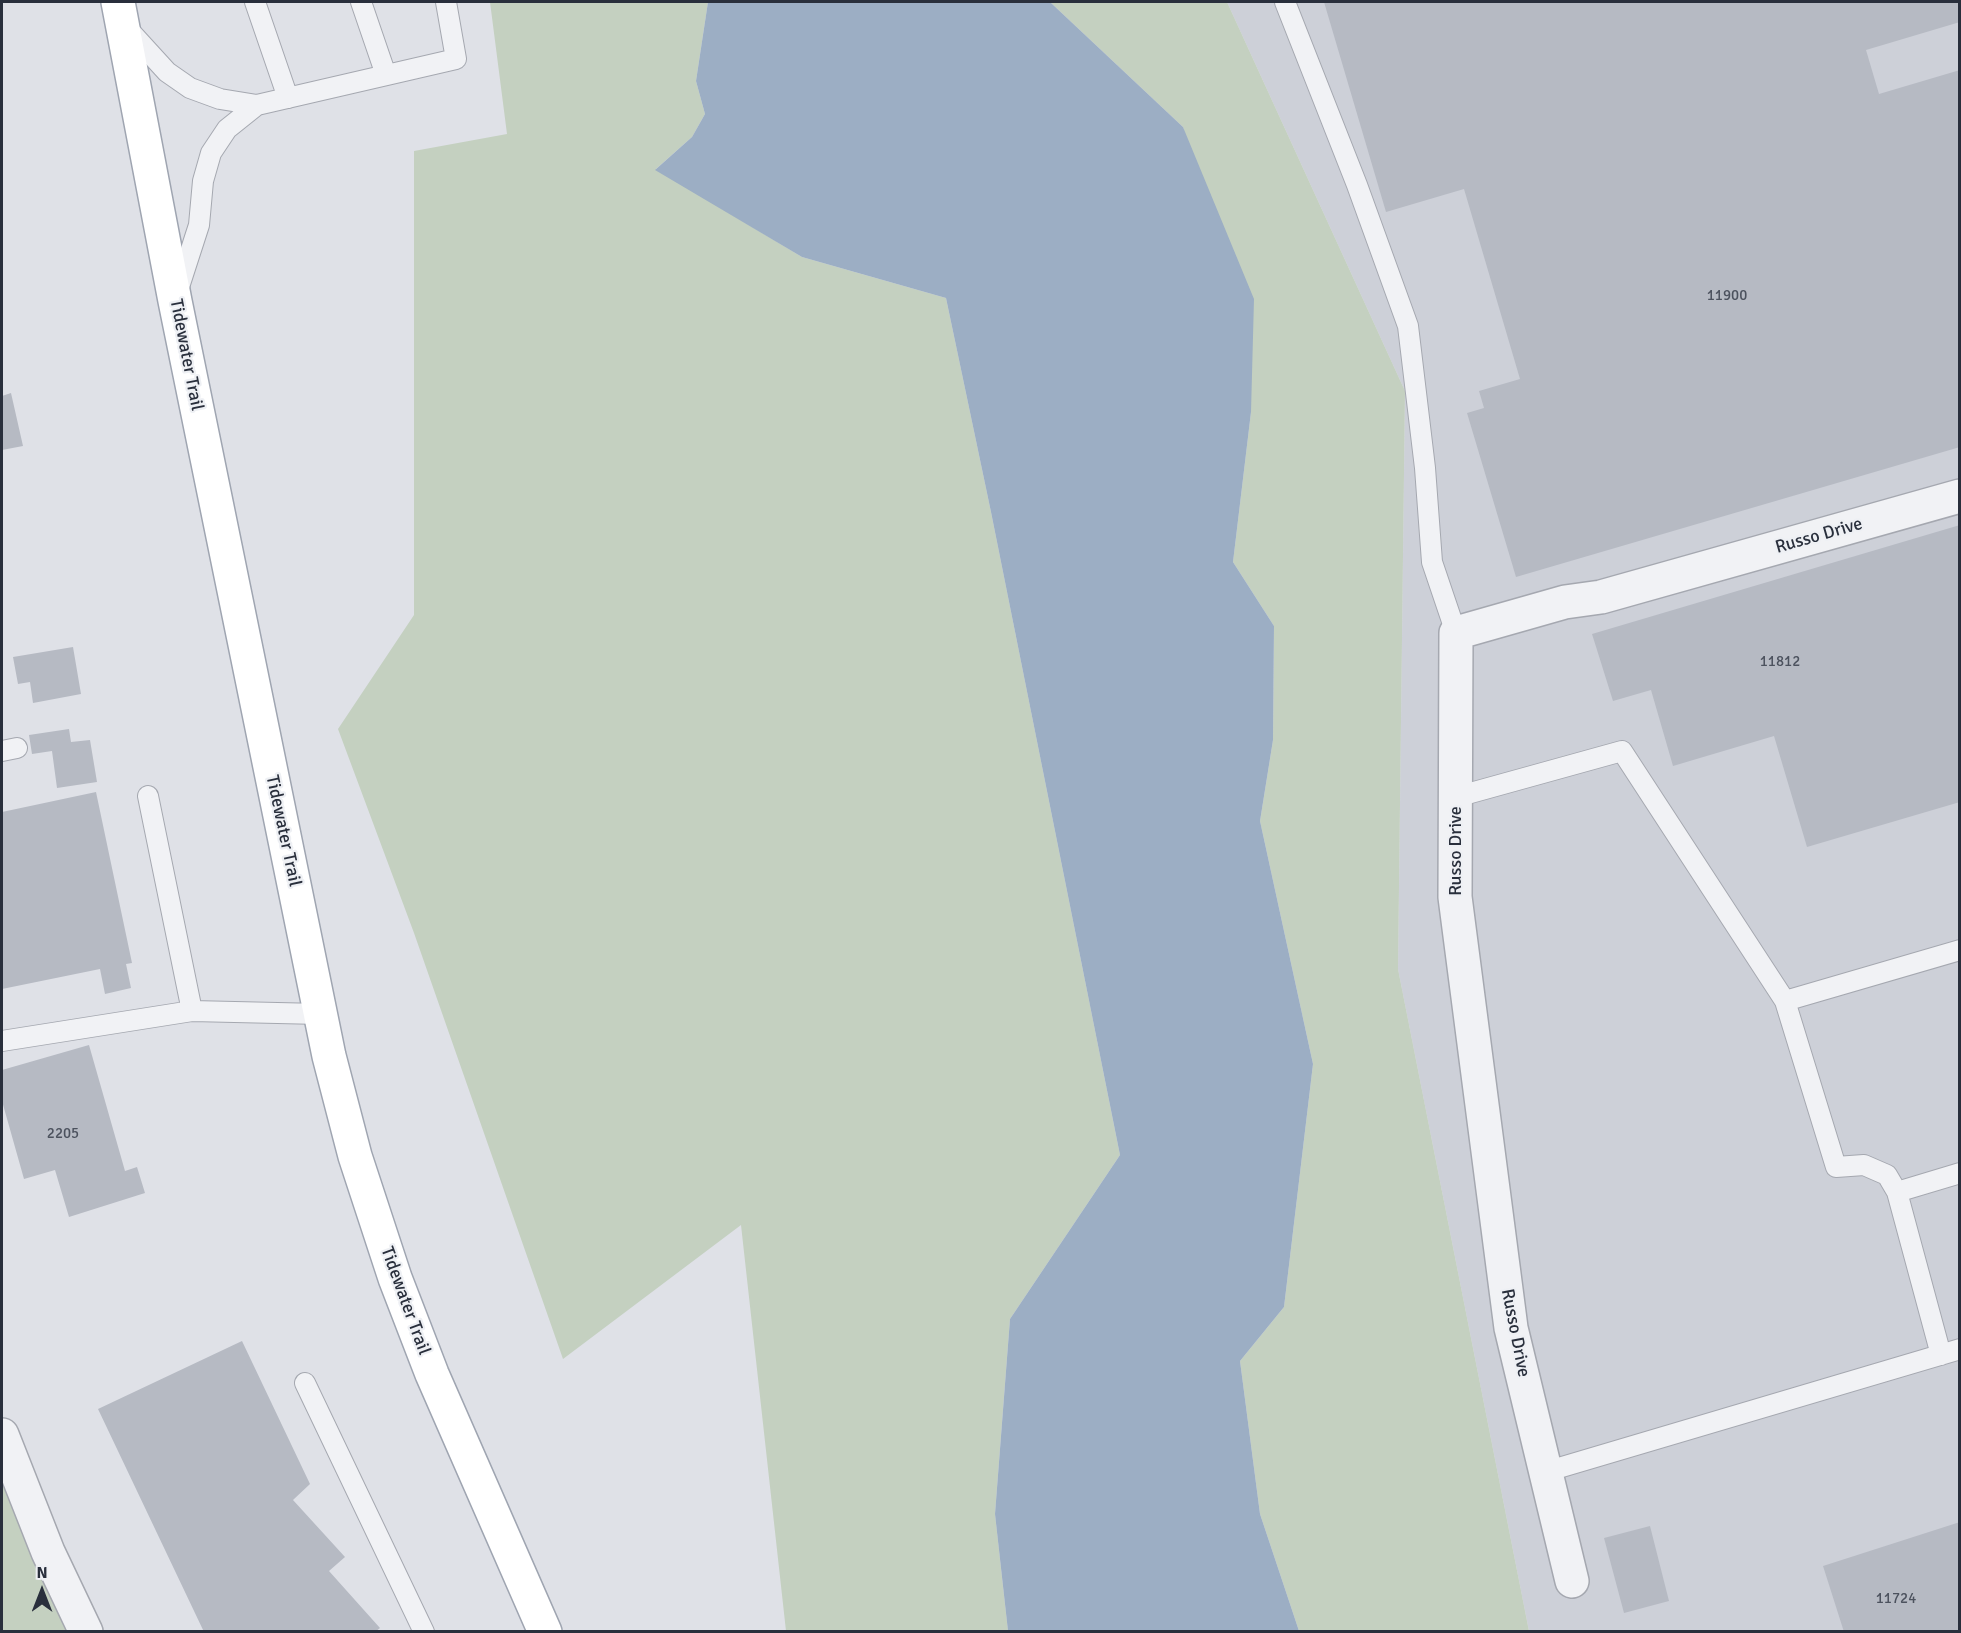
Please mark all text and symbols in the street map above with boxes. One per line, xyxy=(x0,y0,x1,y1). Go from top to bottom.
house number: 11900 xyxy=(1707,287,1747,305)
street label: Tidewater Trail xyxy=(165,297,207,413)
street label: Russo Drive xyxy=(1773,513,1865,559)
house number: 11812 xyxy=(1760,653,1800,671)
street label: Tidewater Trail xyxy=(261,773,305,889)
street label: Russo Drive xyxy=(1445,806,1467,896)
house number: 2205 xyxy=(47,1125,79,1143)
street label: Tidewater Trail xyxy=(375,1244,435,1358)
street label: Russo Drive xyxy=(1496,1287,1534,1379)
north arrow xyxy=(12,1561,72,1621)
text: N xyxy=(36,1563,48,1583)
house number: 11724 xyxy=(1876,1590,1916,1608)

